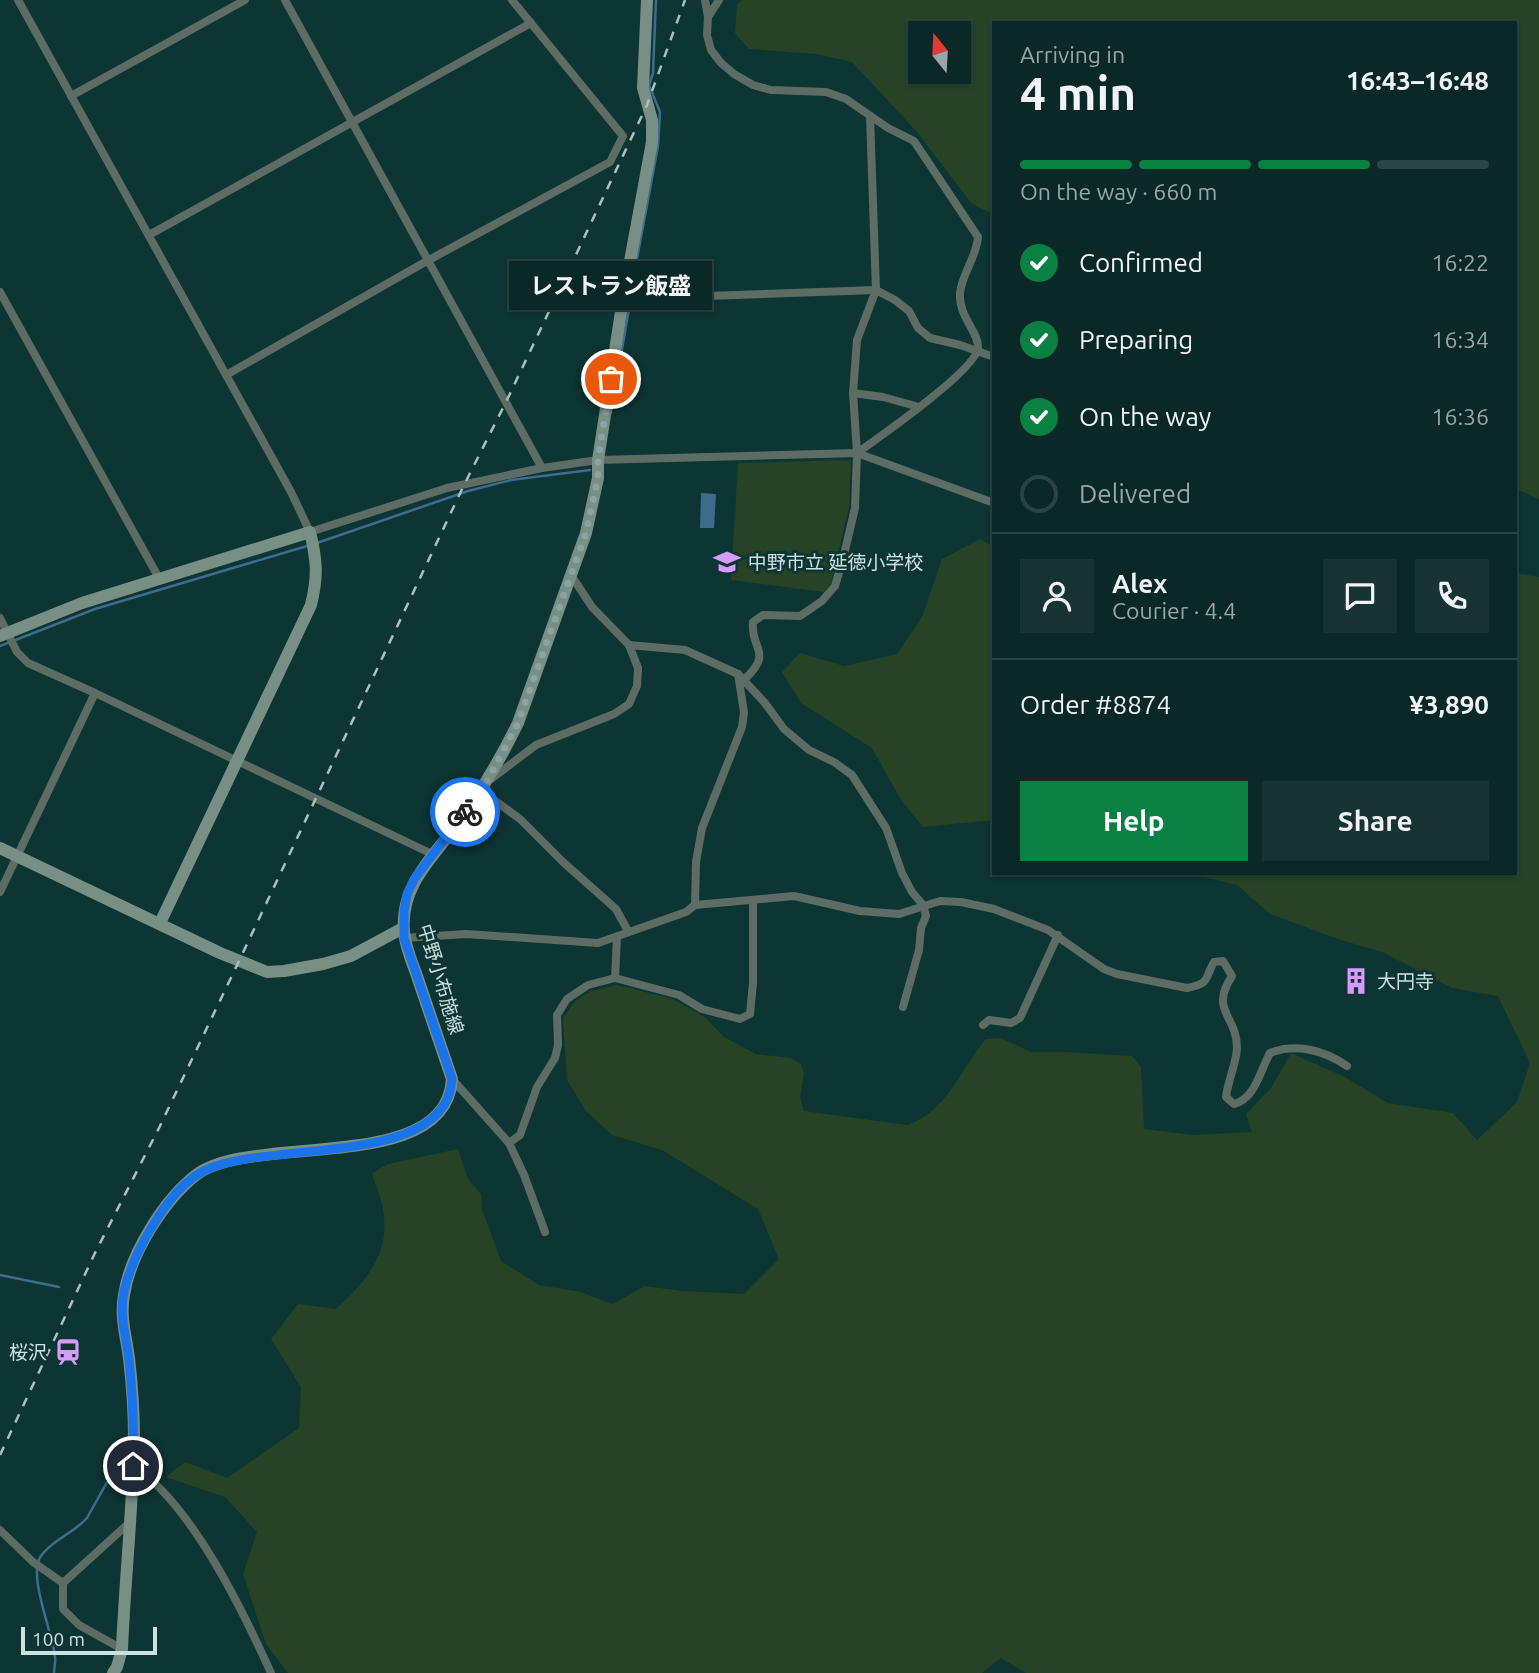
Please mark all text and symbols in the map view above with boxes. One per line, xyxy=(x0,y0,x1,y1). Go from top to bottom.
north arrow xyxy=(908,21,971,84)
map controls xyxy=(908,21,971,84)
text: Arriving in xyxy=(1020,42,1125,67)
text: 16:43–16:48 xyxy=(1346,66,1489,95)
text: 4 min xyxy=(1020,67,1136,119)
text: On the way · 660 m xyxy=(1020,179,1217,204)
icon: check xyxy=(1020,244,1058,282)
text: Confirmed xyxy=(1079,248,1203,277)
text: 16:22 xyxy=(1431,250,1489,275)
callout: レストラン飯盛 xyxy=(510,260,712,309)
text: レストラン飯盛 xyxy=(530,273,691,298)
icon: check xyxy=(1020,321,1058,359)
text: Preparing xyxy=(1079,325,1193,354)
text: 16:34 xyxy=(1431,327,1489,352)
pin xyxy=(581,349,641,409)
icon: bag xyxy=(592,360,630,398)
icon: check xyxy=(1020,398,1058,436)
text: On the way xyxy=(1079,402,1211,431)
text: 16:36 xyxy=(1431,404,1489,429)
text: Delivered xyxy=(1079,479,1191,508)
school or university icon: 中野市立 延徳小学校 xyxy=(712,547,742,577)
place label: 中野市立 延徳小学校 xyxy=(748,551,923,573)
button: person xyxy=(1020,559,1094,633)
button: chat xyxy=(1323,559,1397,633)
button: phone xyxy=(1415,559,1489,633)
text: Alex xyxy=(1112,569,1167,598)
text: Courier · 4.4 xyxy=(1112,598,1236,623)
text: Order #8874 xyxy=(1020,690,1171,719)
text: ¥3,890 xyxy=(1409,690,1489,719)
courier xyxy=(430,777,500,847)
button: Help xyxy=(1020,781,1248,861)
button: Share xyxy=(1262,781,1489,861)
icon: bike xyxy=(446,793,484,831)
street label: 中野小布施線 xyxy=(414,921,468,1037)
building icon: 大円寺 xyxy=(1341,966,1371,996)
place label: 大円寺 xyxy=(1377,970,1434,992)
station icon: 桜沢 xyxy=(53,1337,83,1367)
place label: 桜沢 xyxy=(9,1341,47,1363)
pin xyxy=(103,1436,163,1496)
icon: home xyxy=(114,1447,152,1485)
scale bar xyxy=(21,1624,158,1656)
text: 100 m xyxy=(32,1628,85,1650)

